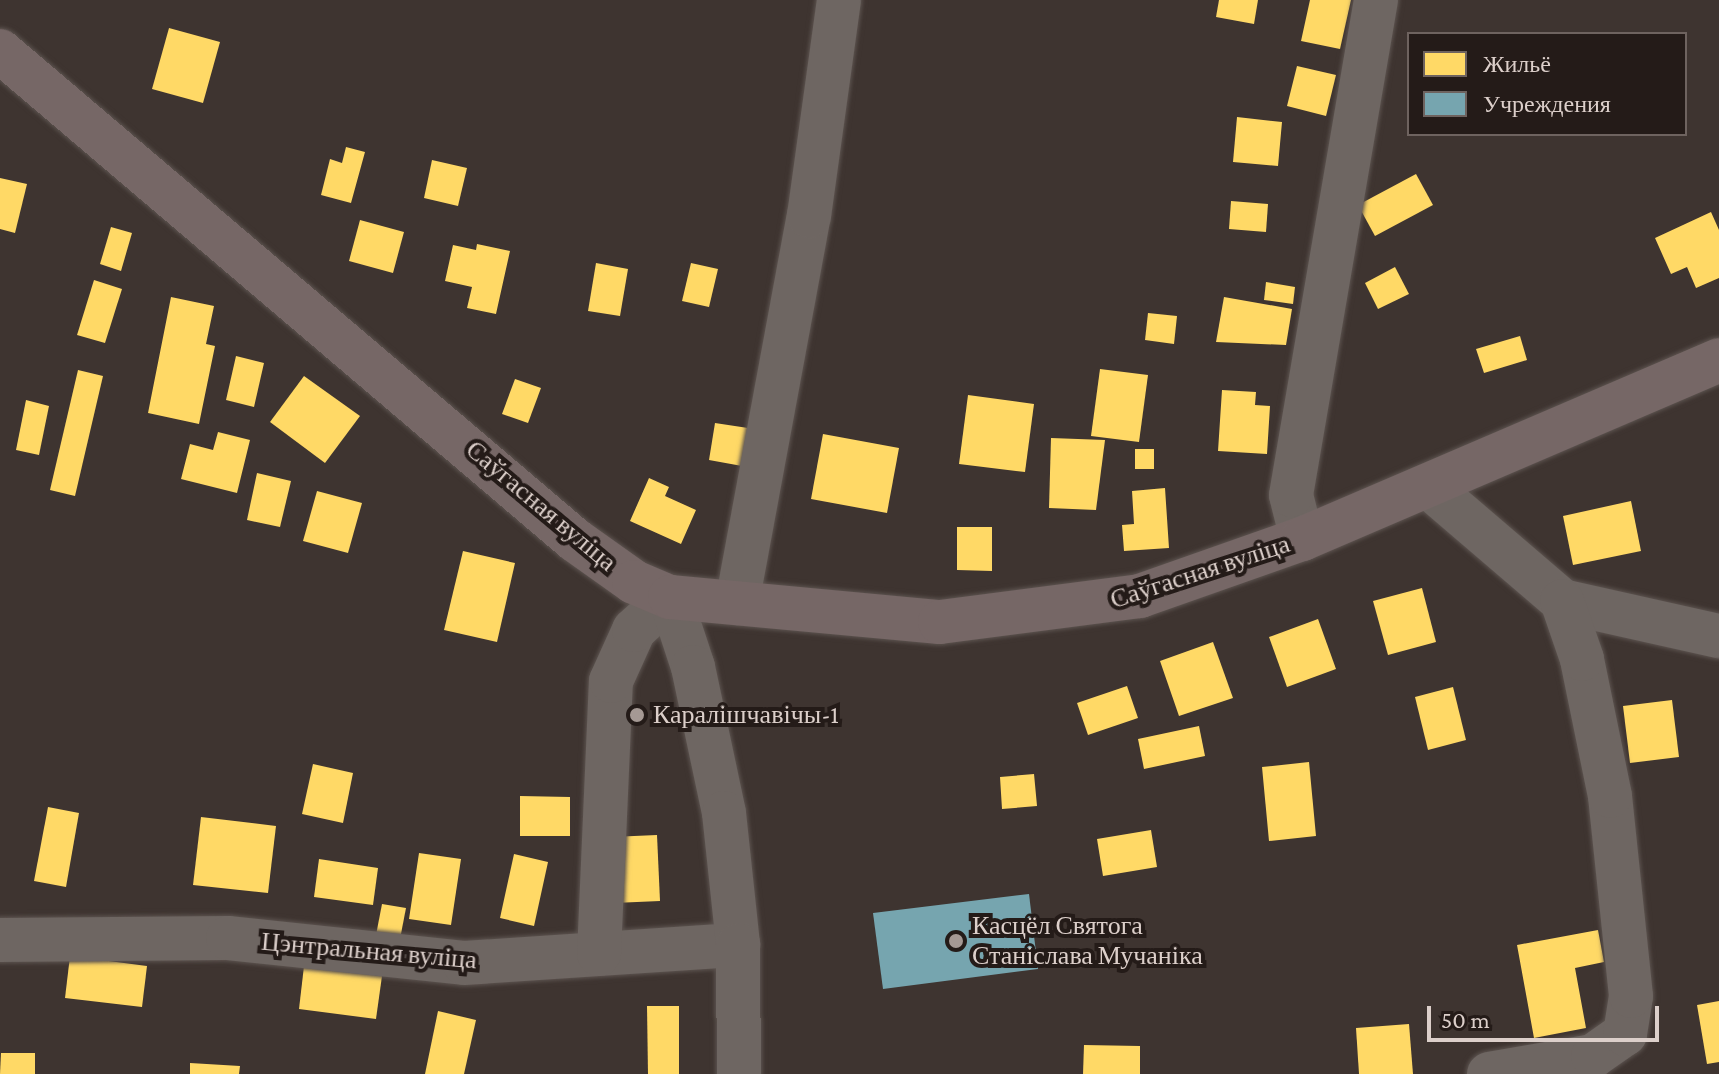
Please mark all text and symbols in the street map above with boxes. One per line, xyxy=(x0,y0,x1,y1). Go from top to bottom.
legend xyxy=(1407,32,1687,136)
text: Жильё xyxy=(1483,50,1551,77)
text: Учреждения xyxy=(1483,90,1611,117)
street label: Саўгасная вуліца xyxy=(459,434,623,578)
street label: Саўгасная вуліца xyxy=(1106,528,1294,616)
place label: Каралішчавічы-1 xyxy=(653,699,839,731)
marker: Каралішчавічы-1 xyxy=(628,706,646,724)
place label: Касцёл Святога Станіслава Мучаніка xyxy=(972,910,1203,972)
street label: Цэнтральная вуліца xyxy=(260,926,478,976)
marker: Касцёл Святога Станіслава Мучаніка xyxy=(947,932,965,950)
scale bar xyxy=(1431,990,1663,1040)
text: 50 m xyxy=(1441,1006,1490,1033)

